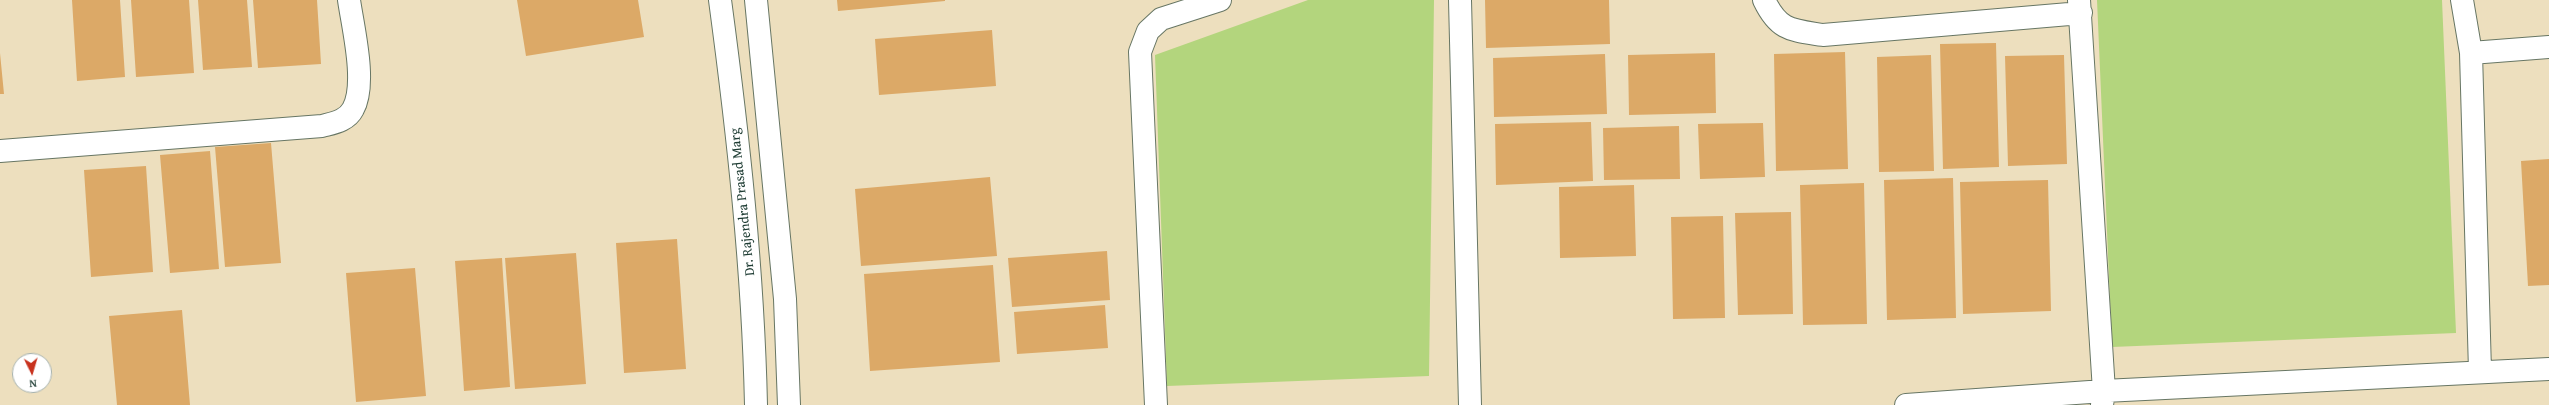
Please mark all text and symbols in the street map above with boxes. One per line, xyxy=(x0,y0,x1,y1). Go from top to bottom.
street label: Dr. Rajendra Prasad Marg xyxy=(727,127,759,277)
north arrow xyxy=(12,353,52,393)
text: N xyxy=(29,376,37,392)

